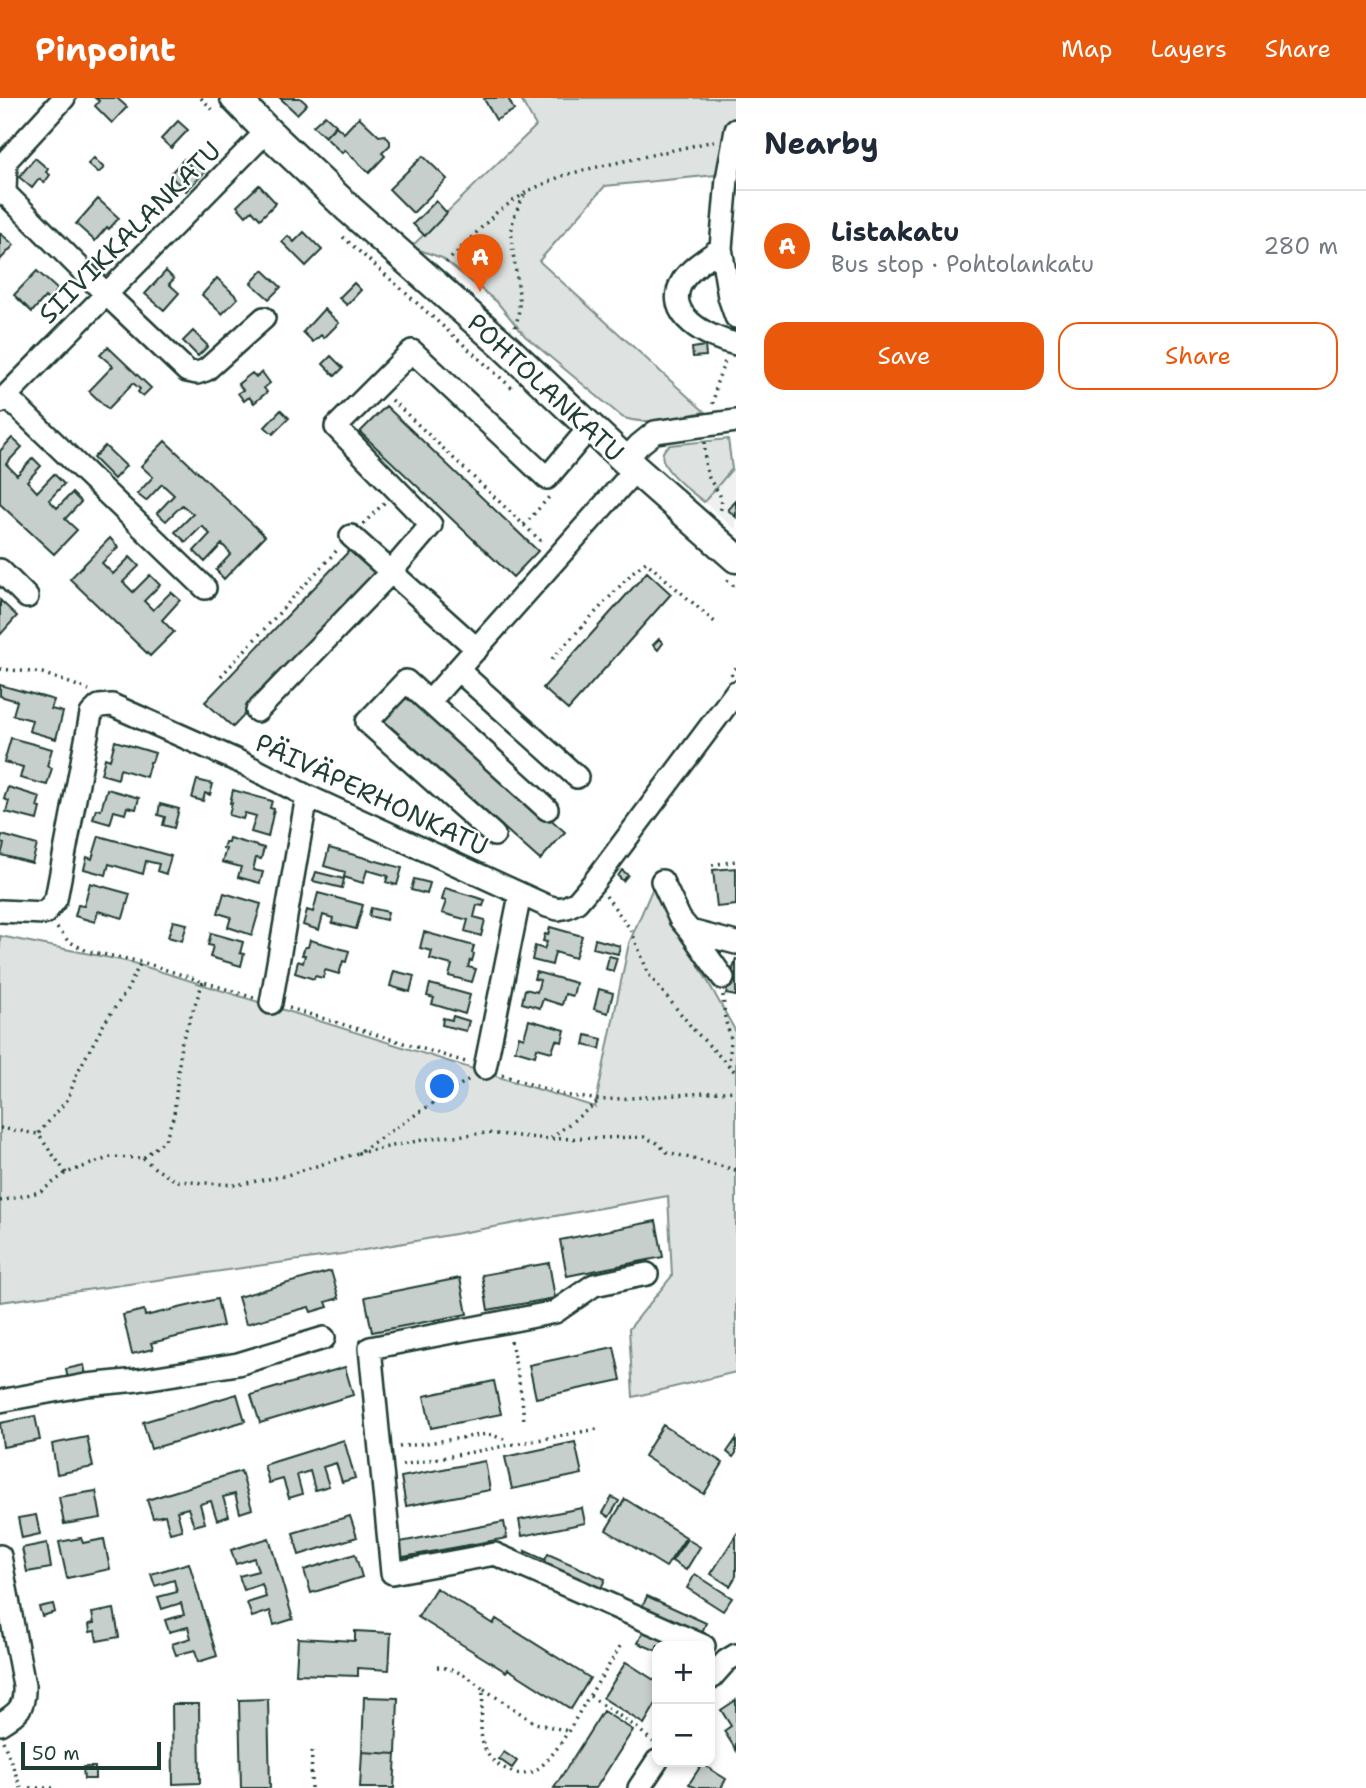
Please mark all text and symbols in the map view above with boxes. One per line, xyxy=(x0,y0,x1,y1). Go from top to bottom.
text: Pinpoint xyxy=(35,27,176,72)
text: Map xyxy=(1061,33,1112,65)
text: Layers xyxy=(1150,33,1227,65)
text: Share xyxy=(1265,33,1331,65)
text: Nearby xyxy=(764,123,879,164)
street label: SIIVIKKALANKATU xyxy=(30,133,228,331)
text: Listakatu xyxy=(831,214,959,249)
text: A xyxy=(778,231,796,261)
text: 280 m xyxy=(1263,231,1338,261)
pin: A xyxy=(457,234,503,292)
text: Bus stop · Pohtolankatu xyxy=(831,249,1094,279)
street label: POHTOLANKATU xyxy=(460,305,632,469)
button: Save xyxy=(764,322,1044,390)
button: Share xyxy=(1058,322,1338,390)
street label: PÄIVÄPERHONKATU xyxy=(250,725,494,863)
your location xyxy=(425,1069,459,1103)
map controls xyxy=(652,1641,715,1767)
button: + xyxy=(652,1641,715,1704)
button: − xyxy=(652,1704,715,1767)
scale bar xyxy=(21,1739,161,1771)
text: 50 m xyxy=(32,1741,80,1766)

